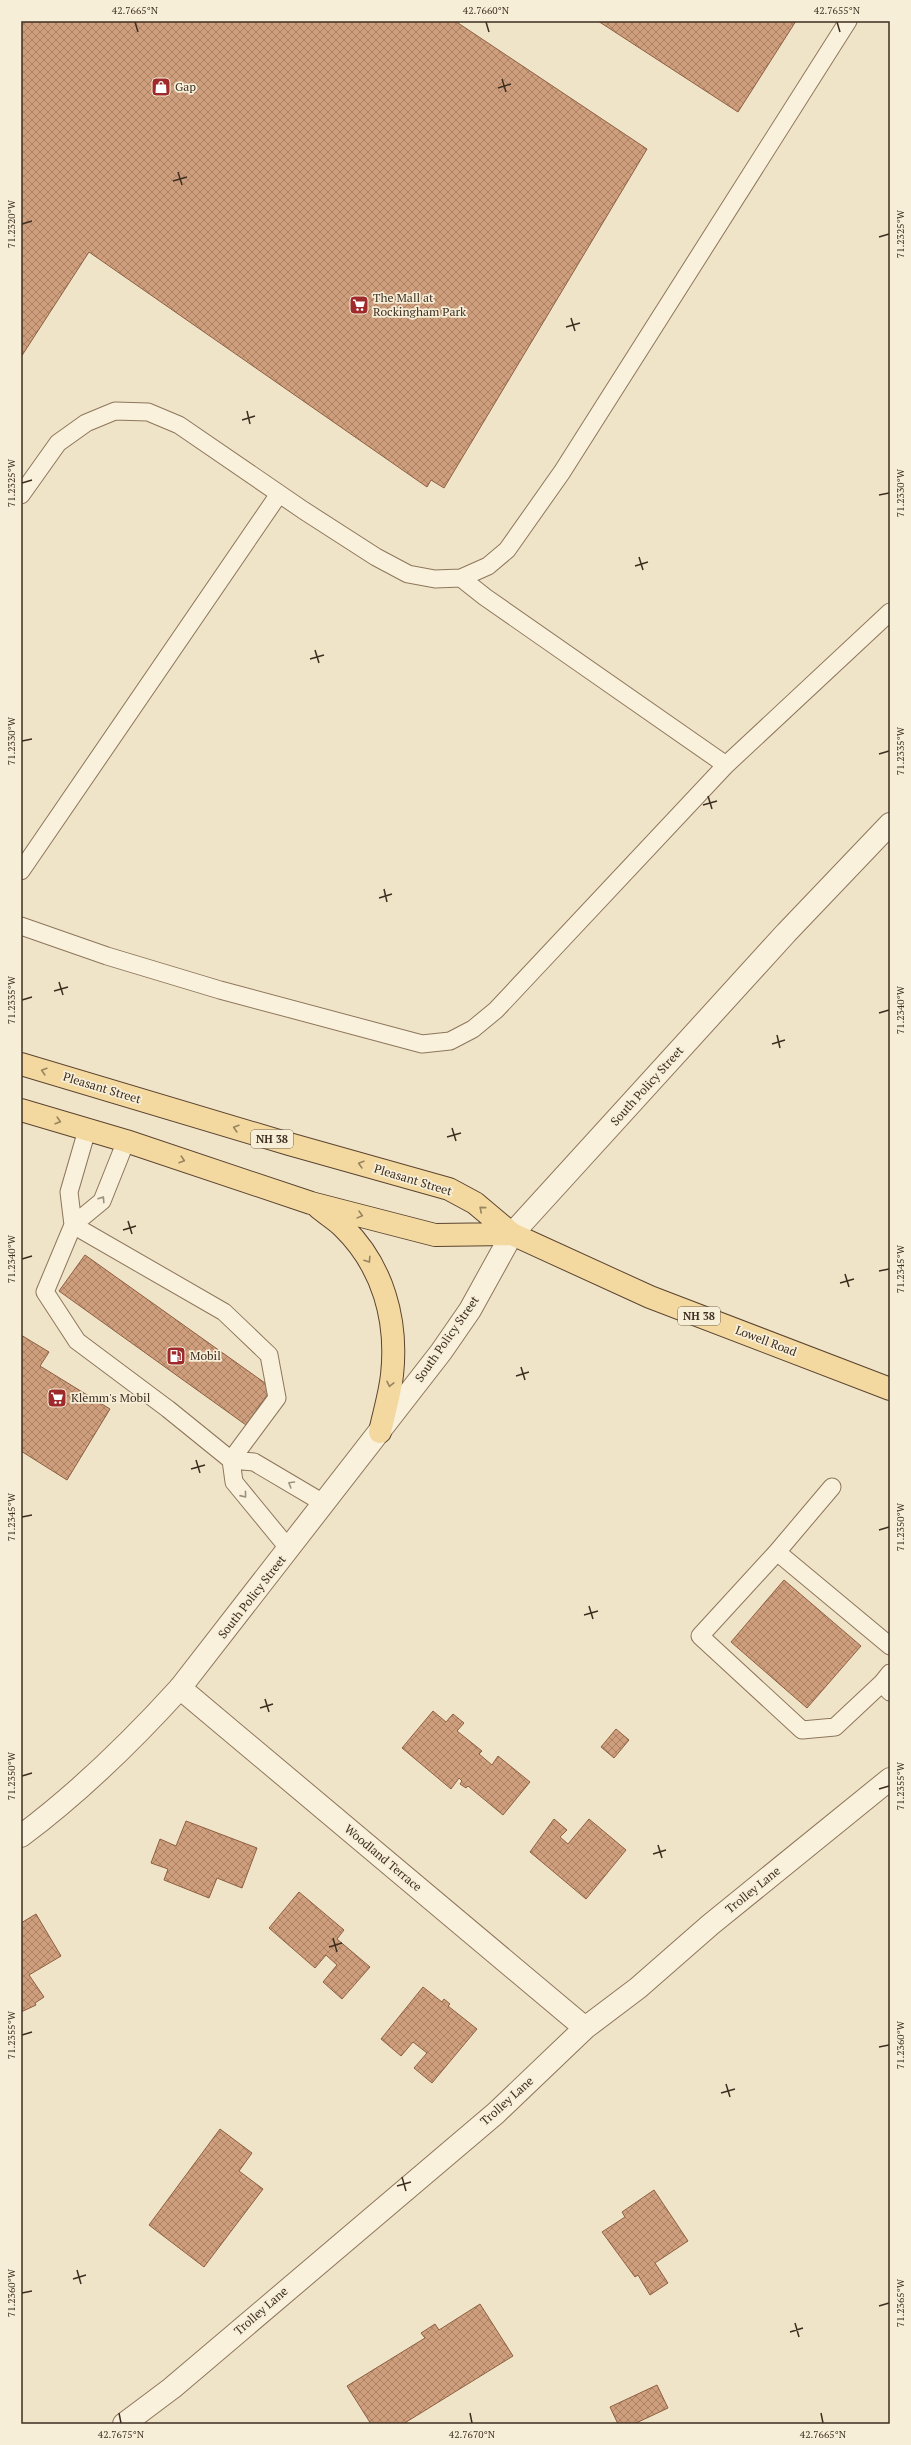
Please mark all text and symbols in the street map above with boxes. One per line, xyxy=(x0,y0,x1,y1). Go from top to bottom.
text: 42.7665°N xyxy=(112,4,159,17)
text: 42.7660°N xyxy=(463,4,510,17)
text: 42.7655°N xyxy=(814,4,861,17)
shop icon: Gap xyxy=(150,76,172,98)
place label: Gap xyxy=(175,79,196,94)
text: 71.2320°W xyxy=(5,199,18,248)
text: 71.2325°W xyxy=(894,209,907,258)
place label: The Mall at Rockingham Park xyxy=(373,290,467,319)
supermarket icon: The Mall at Rockingham Park xyxy=(348,294,370,316)
text: 71.2325°W xyxy=(5,458,18,507)
text: 71.2330°W xyxy=(894,468,907,517)
text: 71.2330°W xyxy=(5,716,18,765)
text: 71.2335°W xyxy=(894,726,907,775)
text: 71.2335°W xyxy=(5,975,18,1024)
text: 71.2340°W xyxy=(894,985,907,1034)
street label: South Policy Street xyxy=(607,1042,687,1128)
one-way arrow xyxy=(41,1067,48,1076)
street label: Pleasant Street xyxy=(61,1069,143,1107)
one-way arrow xyxy=(55,1116,62,1125)
one-way arrow xyxy=(233,1124,240,1133)
road number: NH 38 xyxy=(251,1130,293,1148)
one-way arrow xyxy=(179,1155,186,1164)
one-way arrow xyxy=(358,1160,365,1169)
street label: Pleasant Street xyxy=(372,1161,454,1199)
one-way arrow xyxy=(97,1197,104,1204)
one-way arrow xyxy=(479,1206,486,1213)
one-way arrow xyxy=(357,1211,363,1219)
text: 71.2340°W xyxy=(5,1234,18,1283)
text: 71.2345°W xyxy=(894,1244,907,1293)
one-way arrow xyxy=(363,1255,370,1262)
street label: South Policy Street xyxy=(411,1292,482,1385)
road number: NH 38 xyxy=(678,1307,720,1325)
street label: Lowell Road xyxy=(733,1322,799,1359)
fuel station icon: Mobil xyxy=(165,1345,187,1367)
place label: Mobil xyxy=(190,1348,221,1363)
one-way arrow xyxy=(386,1381,395,1387)
supermarket icon: Klemm's Mobil xyxy=(46,1387,68,1409)
place label: Klemm's Mobil xyxy=(71,1390,151,1405)
one-way arrow xyxy=(288,1482,295,1489)
one-way arrow xyxy=(240,1491,247,1498)
text: 71.2345°W xyxy=(5,1492,18,1541)
text: 71.2350°W xyxy=(894,1502,907,1551)
street label: South Policy Street xyxy=(214,1552,289,1641)
text: 71.2350°W xyxy=(5,1751,18,1800)
text: 71.2355°W xyxy=(894,1761,907,1810)
street label: Woodland Terrace xyxy=(342,1821,425,1894)
street label: Trolley Lane xyxy=(722,1863,783,1916)
text: 71.2355°W xyxy=(5,2010,18,2059)
text: 71.2360°W xyxy=(894,2020,907,2069)
street label: Trolley Lane xyxy=(477,2073,536,2128)
text: 71.2360°W xyxy=(5,2268,18,2317)
text: 71.2365°W xyxy=(894,2278,907,2327)
street label: Trolley Lane xyxy=(231,2283,291,2338)
text: 42.7675°N xyxy=(98,2428,145,2441)
text: 42.7670°N xyxy=(449,2428,496,2441)
text: 42.7665°N xyxy=(800,2428,847,2441)

